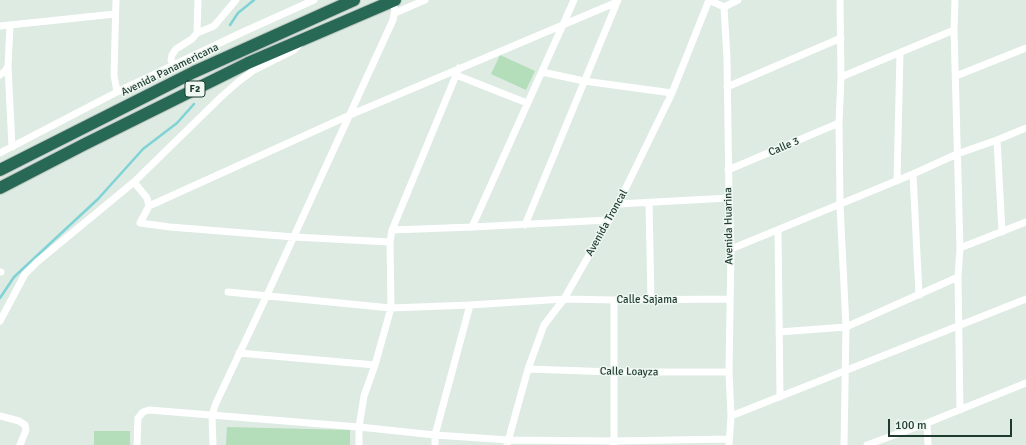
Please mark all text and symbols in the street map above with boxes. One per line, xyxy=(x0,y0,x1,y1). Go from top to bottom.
street label: Avenida Panamericana xyxy=(119,41,221,99)
road number: F2 xyxy=(185,81,205,97)
street label: Calle 3 xyxy=(767,135,801,159)
street label: Avenida Troncal xyxy=(583,187,631,259)
street label: Avenida Huarina xyxy=(722,187,736,265)
street label: Calle Sajama xyxy=(617,293,677,307)
street label: Calle Loayza xyxy=(600,365,658,379)
scale bar xyxy=(890,411,1014,437)
text: 100 m xyxy=(895,418,927,433)

